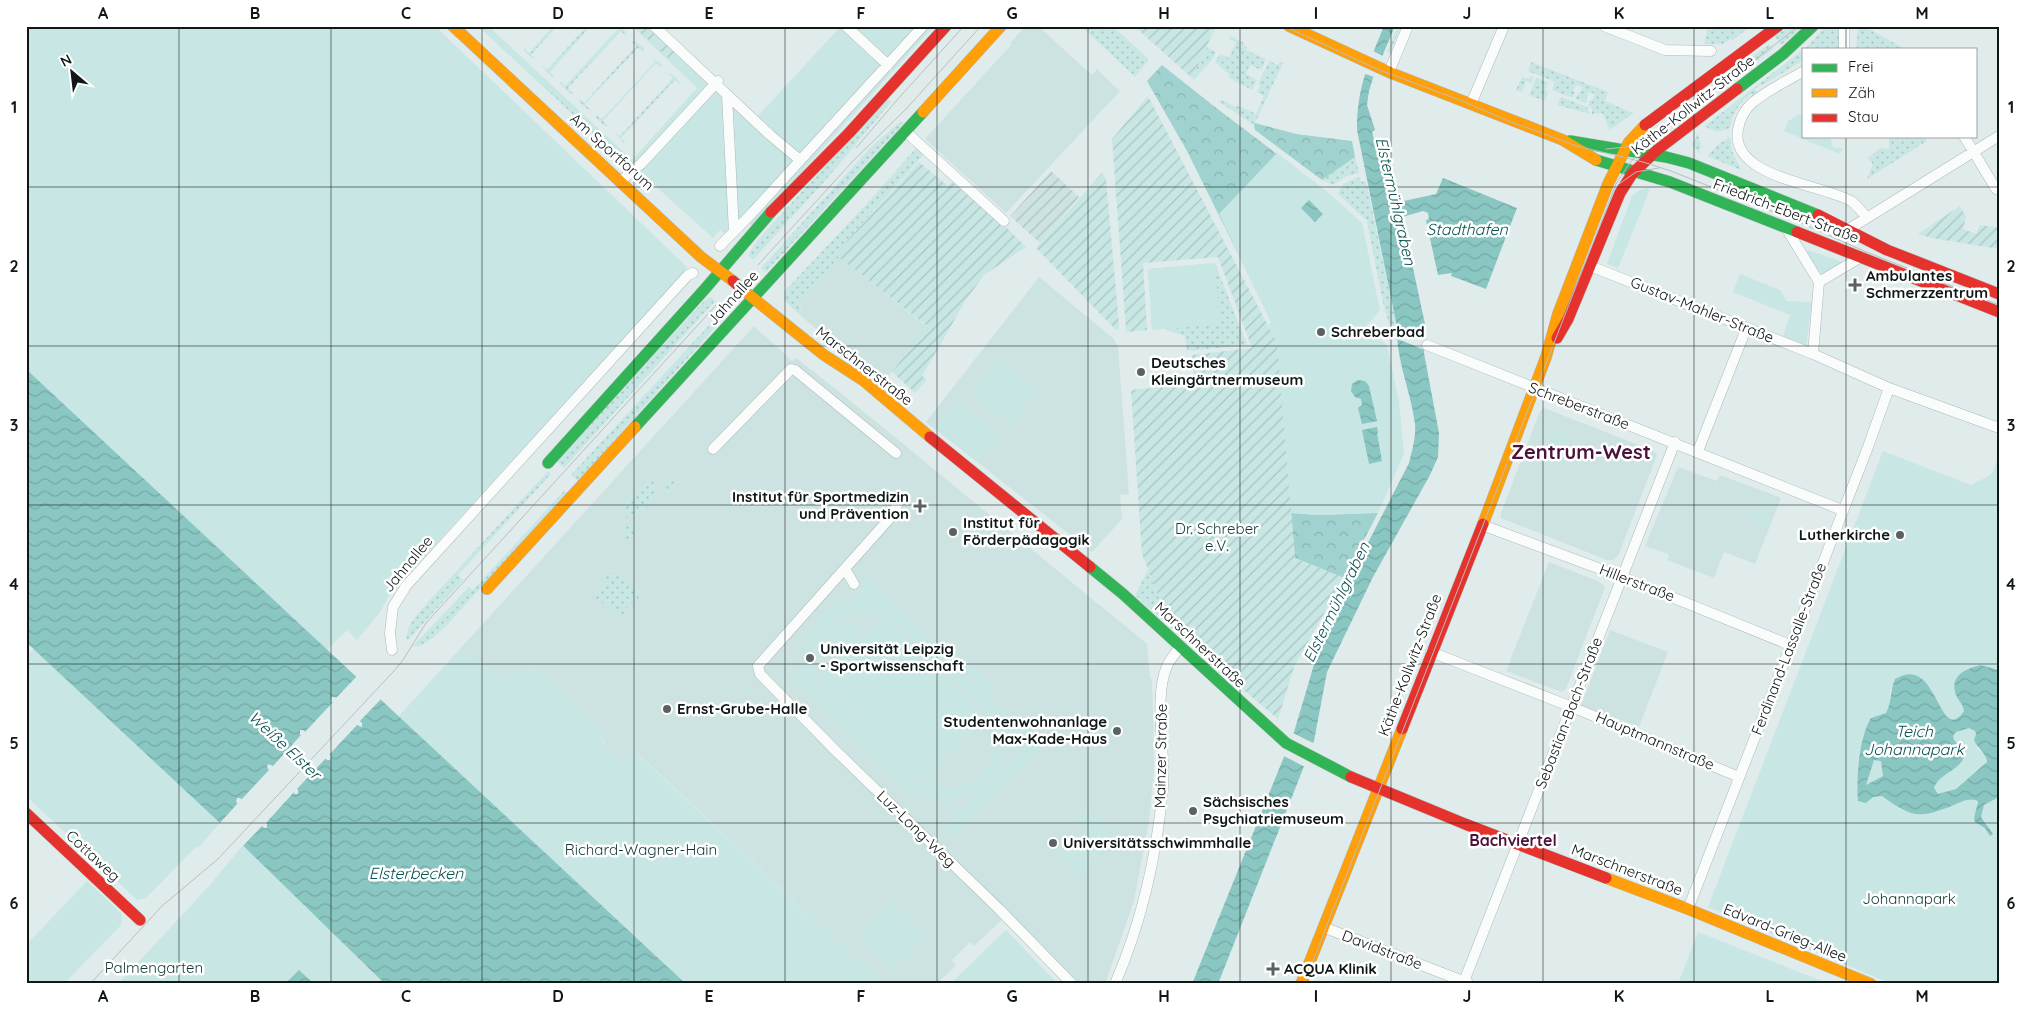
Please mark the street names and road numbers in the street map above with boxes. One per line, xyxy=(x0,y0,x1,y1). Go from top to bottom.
street label: Käthe-Kollwitz-Straße xyxy=(1627,51,1758,159)
street label: Am Sportforum xyxy=(566,109,658,194)
street label: Friedrich-Ebert-Straße xyxy=(1711,174,1862,247)
street label: Jahnallee xyxy=(703,266,762,329)
street label: Gustav-Mahler-Straße xyxy=(1628,272,1777,347)
street label: Marschnerstraße xyxy=(812,322,917,409)
street label: Schreberstraße xyxy=(1526,378,1632,433)
street label: Jahnallee xyxy=(379,532,437,596)
street label: Hillerstraße xyxy=(1597,559,1678,606)
street label: Ferdinand-Lassalle-Straße xyxy=(1747,560,1830,738)
street label: Käthe-Kollwitz-Straße xyxy=(1374,591,1445,739)
street label: Marschnerstraße xyxy=(1151,597,1250,692)
street label: Sebastian-Bach-Straße xyxy=(1531,634,1606,791)
street label: Mainzer Straße xyxy=(1150,704,1171,808)
street label: Hauptmannstraße xyxy=(1593,707,1717,774)
street label: Luz-Long-Weg xyxy=(873,786,960,871)
street label: Cottaweg xyxy=(62,826,124,885)
street label: Marschnerstraße xyxy=(1569,840,1686,900)
street label: Edvard-Grieg-Allee xyxy=(1721,899,1850,966)
street label: Davidstraße xyxy=(1339,926,1425,974)

